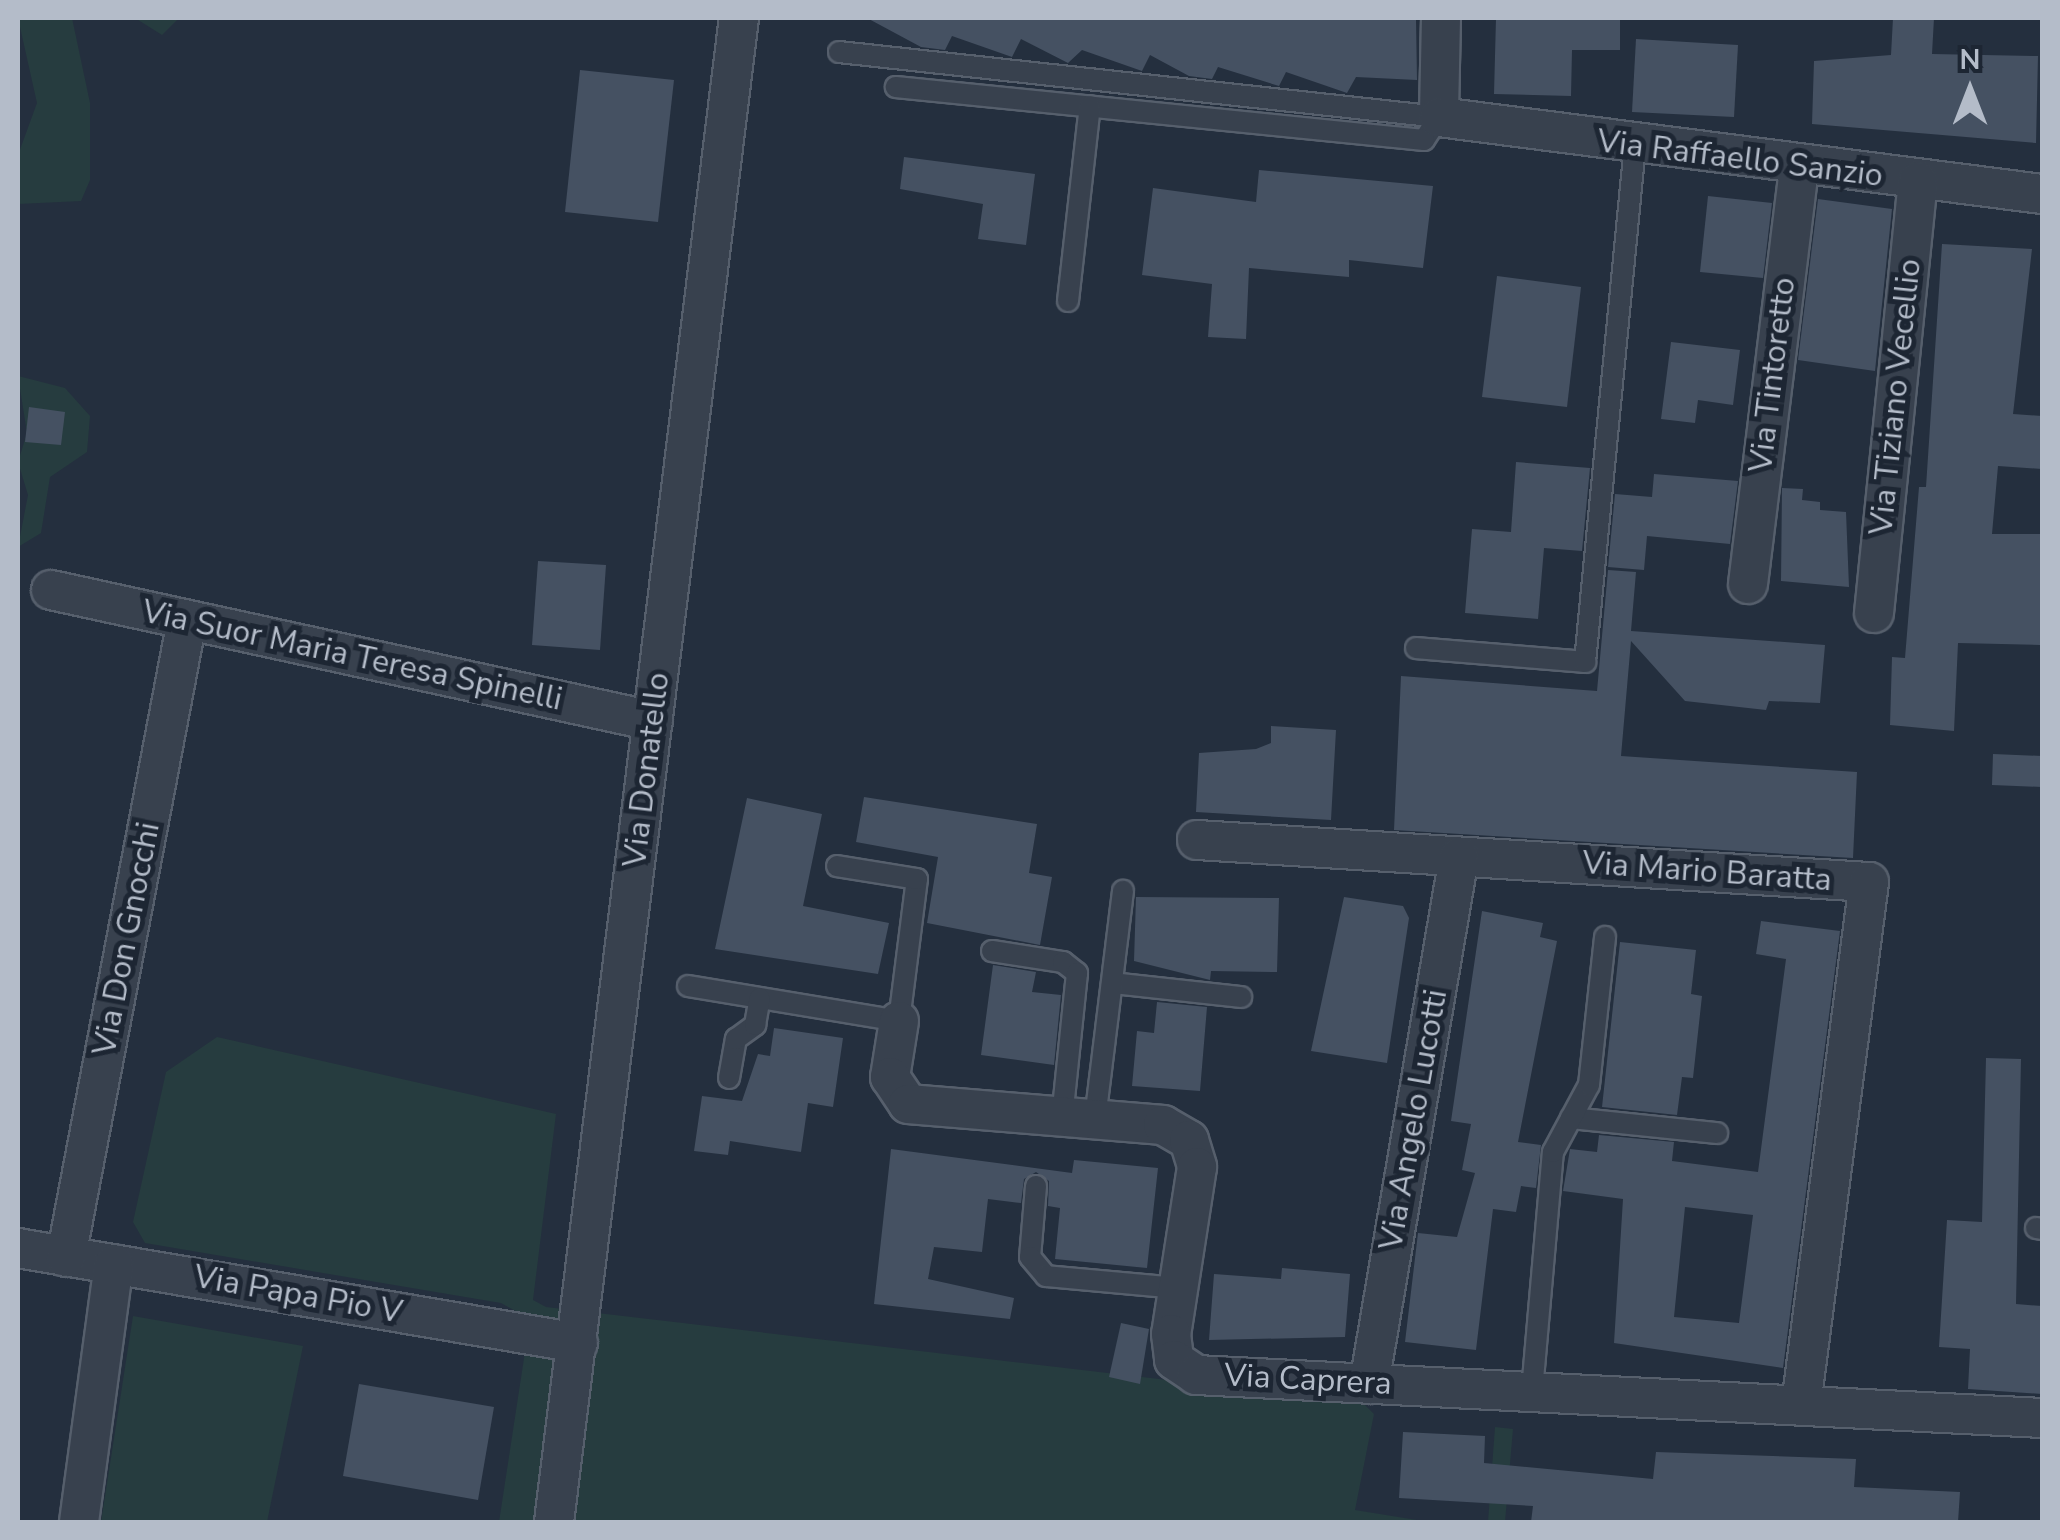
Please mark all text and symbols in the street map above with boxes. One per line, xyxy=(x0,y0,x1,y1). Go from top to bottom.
north arrow xyxy=(1920,40,2020,140)
text: N xyxy=(1960,41,1980,79)
street label: Via Raffaello Sanzio xyxy=(1595,122,1885,196)
street label: Via Tiziano Vecellio xyxy=(1862,257,1930,537)
street label: Via Tintoretto xyxy=(1742,275,1804,475)
street label: Via Suor Maria Teresa Spinelli xyxy=(139,593,565,719)
street label: Via Donatello xyxy=(616,670,678,870)
street label: Via Don Gnocchi xyxy=(86,819,168,1059)
street label: Via Mario Baratta xyxy=(1581,844,1833,900)
street label: Via Angelo Lucotti xyxy=(1372,987,1456,1253)
street label: Via Papa Pio V xyxy=(191,1258,405,1332)
street label: Via Caprera xyxy=(1223,1356,1393,1404)

